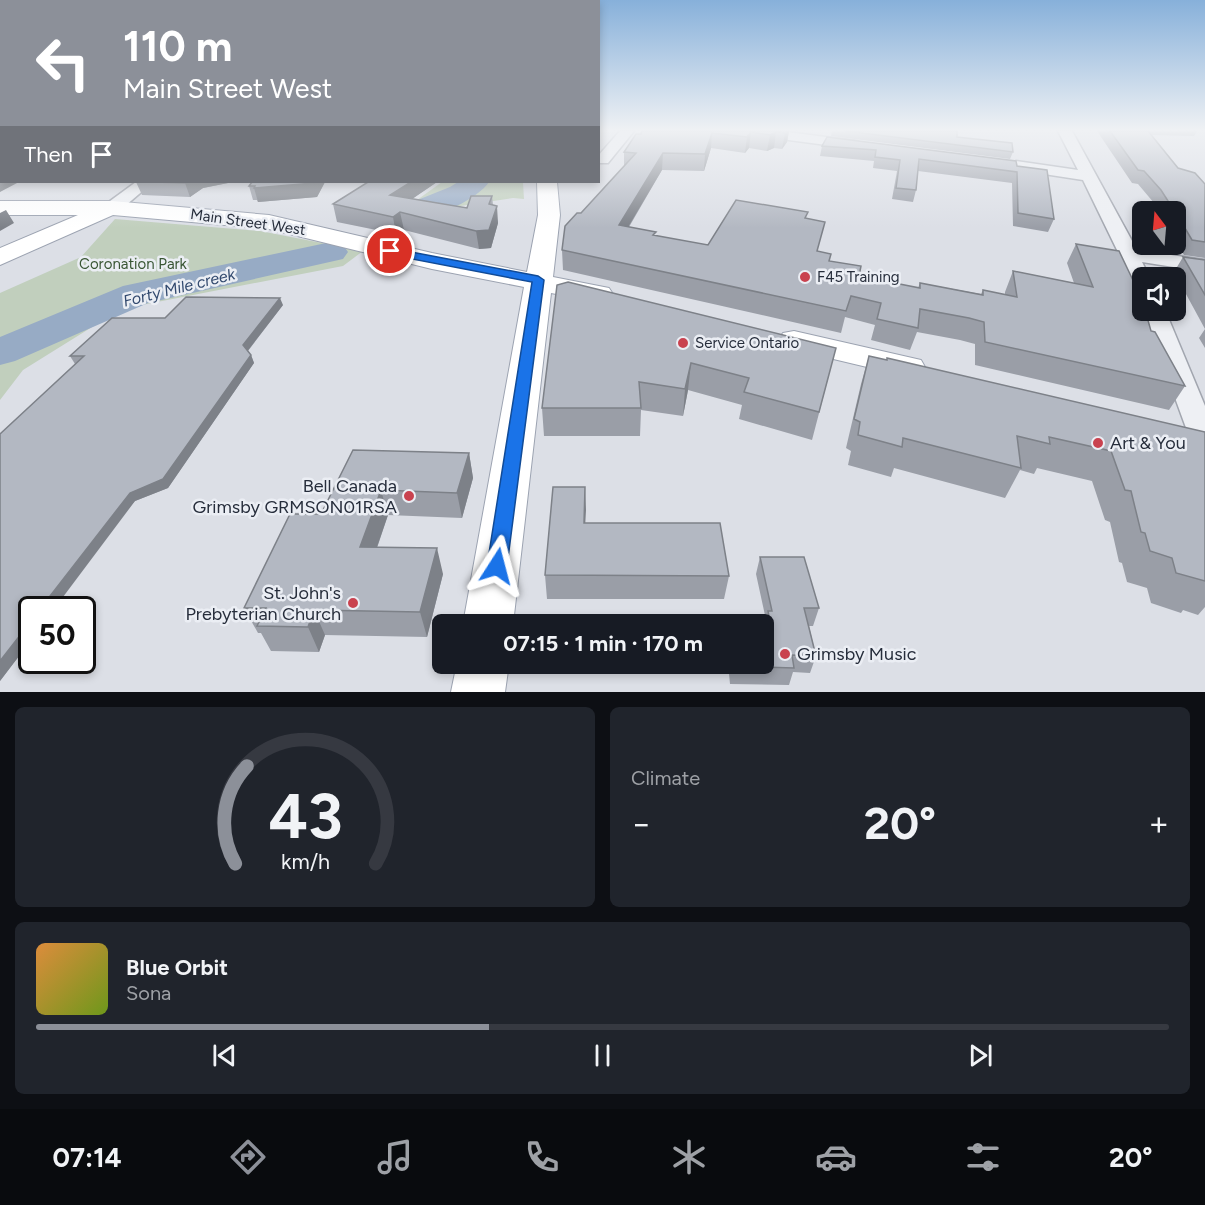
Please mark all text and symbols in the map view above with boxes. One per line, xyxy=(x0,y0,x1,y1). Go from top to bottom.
text: 110 m xyxy=(123,21,232,72)
icon: left xyxy=(24,24,102,102)
text: Main Street West xyxy=(123,72,332,105)
icon: arrive xyxy=(85,138,118,171)
text: Then xyxy=(24,141,73,168)
north arrow xyxy=(1132,201,1186,255)
map controls xyxy=(1132,201,1186,321)
street label: Main Street West xyxy=(189,205,307,239)
pin xyxy=(364,225,415,276)
icon: arrive xyxy=(373,234,406,267)
park label: Coronation Park xyxy=(79,255,188,273)
water label: Forty Mile creek xyxy=(121,264,238,311)
button: sound xyxy=(1132,267,1186,321)
place label: F45 Training xyxy=(817,268,900,286)
marker: F45 Training xyxy=(798,270,812,284)
place label: Service Ontario xyxy=(695,334,800,352)
marker: Service Ontario xyxy=(676,336,690,350)
place label: Art & You xyxy=(1110,432,1186,454)
marker: Art & You xyxy=(1091,436,1105,450)
place label: Bell Canada Grimsby GRMSON01RSA xyxy=(193,475,397,518)
marker: Bell Canada Grimsby GRMSON01RSA xyxy=(402,489,416,503)
position arrow xyxy=(465,534,529,598)
place label: St. John's Prebyterian Church xyxy=(186,582,341,625)
speed limit sign: 50 xyxy=(18,596,96,674)
marker: St. John's Prebyterian Church xyxy=(346,596,360,610)
text: 07:15 · 1 min · 170 m xyxy=(503,630,703,657)
place label: Grimsby Music xyxy=(797,643,917,665)
marker: Grimsby Music xyxy=(778,647,792,661)
text: Climate xyxy=(631,766,700,790)
text: 43 xyxy=(268,779,342,854)
text: 20° xyxy=(864,796,936,850)
text: − xyxy=(631,804,652,843)
text: + xyxy=(1148,804,1169,843)
text: km/h xyxy=(281,849,329,874)
text: Blue Orbit xyxy=(126,954,228,981)
text: Sona xyxy=(126,981,171,1005)
icon: previous xyxy=(208,1039,241,1072)
icon: pause xyxy=(586,1039,619,1072)
icon: next xyxy=(964,1039,997,1072)
icon: directions xyxy=(227,1136,269,1178)
icon: music xyxy=(374,1136,416,1178)
icon: phone xyxy=(521,1136,563,1178)
icon: climate xyxy=(668,1136,710,1178)
icon: car xyxy=(815,1136,857,1178)
icon: filters xyxy=(962,1136,1004,1178)
text: 07:14 xyxy=(53,1141,122,1174)
text: 20° xyxy=(1109,1141,1152,1174)

